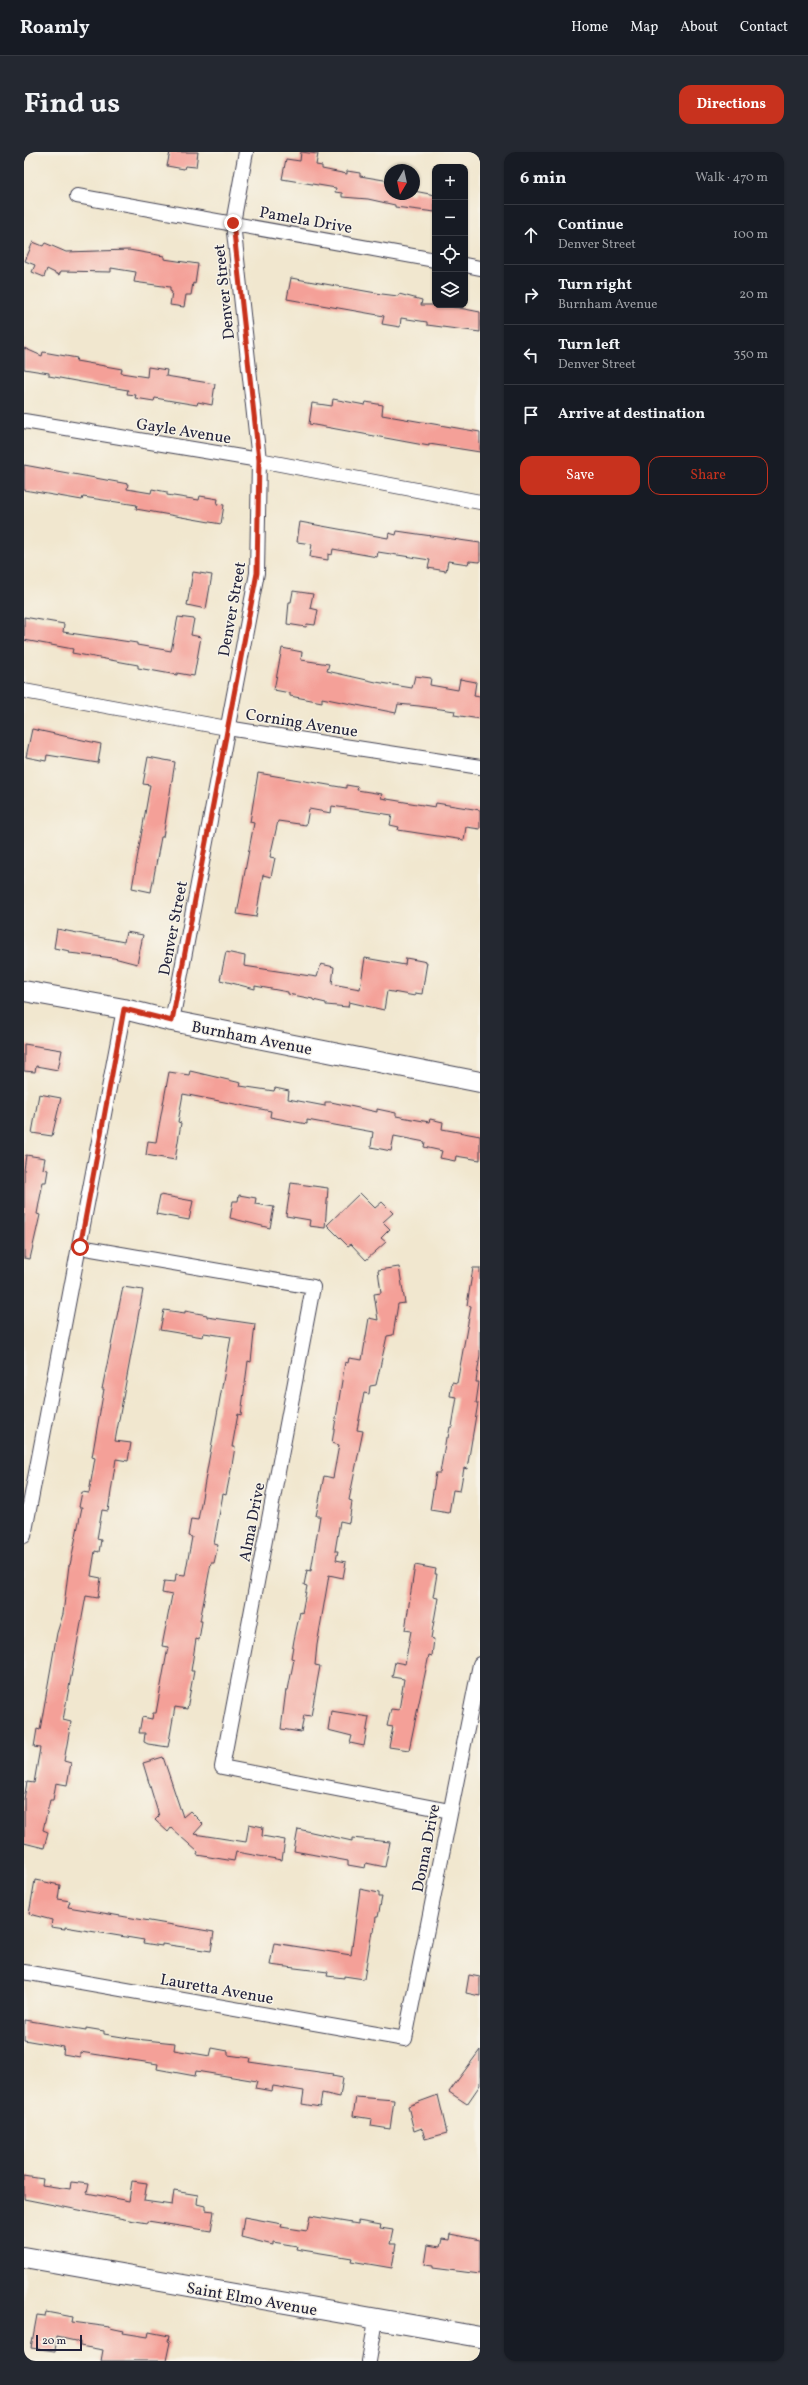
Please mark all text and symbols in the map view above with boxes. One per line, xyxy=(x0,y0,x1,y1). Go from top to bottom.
text: Roamly xyxy=(20,15,90,41)
text: Home xyxy=(571,18,608,37)
text: Map xyxy=(630,18,658,37)
text: About xyxy=(680,18,718,37)
text: Contact xyxy=(740,18,788,37)
text: Find us xyxy=(24,85,120,124)
button: Directions xyxy=(679,85,784,124)
north arrow xyxy=(384,164,420,200)
map controls xyxy=(432,164,468,308)
button: + xyxy=(432,164,468,200)
text: 6 min xyxy=(520,167,566,190)
text: Walk · 470 m xyxy=(695,169,768,187)
button: − xyxy=(432,200,468,236)
street label: Pamela Drive xyxy=(257,202,354,240)
route end xyxy=(224,214,242,232)
text: Continue xyxy=(558,215,623,236)
icon: ahead xyxy=(520,224,542,246)
text: 100 m xyxy=(733,226,768,244)
button: locate xyxy=(432,236,468,272)
text: Denver Street xyxy=(558,236,636,254)
street label: Denver Street xyxy=(209,243,241,341)
button: layers xyxy=(432,272,468,308)
text: Turn right xyxy=(558,275,632,296)
icon: right xyxy=(520,284,542,306)
text: 20 m xyxy=(739,286,768,304)
text: Burnham Avenue xyxy=(558,296,658,314)
text: Turn left xyxy=(558,335,620,356)
icon: left xyxy=(520,344,542,366)
text: 350 m xyxy=(733,346,768,364)
text: Denver Street xyxy=(558,356,636,374)
icon: arrive xyxy=(520,404,542,426)
text: Arrive at destination xyxy=(558,404,705,425)
street label: Gayle Avenue xyxy=(135,414,233,450)
button: Save xyxy=(520,456,640,495)
button: Share xyxy=(648,456,768,495)
street label: Denver Street xyxy=(214,560,252,658)
street label: Corning Avenue xyxy=(244,704,359,744)
street label: Denver Street xyxy=(154,879,194,978)
street label: Burnham Avenue xyxy=(189,1016,314,1061)
route start xyxy=(71,1238,89,1256)
street label: Alma Drive xyxy=(234,1481,271,1564)
street label: Donna Drive xyxy=(408,1802,446,1894)
street label: Lauretta Avenue xyxy=(158,1969,275,2011)
street label: Saint Elmo Avenue xyxy=(184,2278,319,2322)
scale bar xyxy=(36,2333,82,2352)
text: 20 m xyxy=(42,2334,66,2349)

